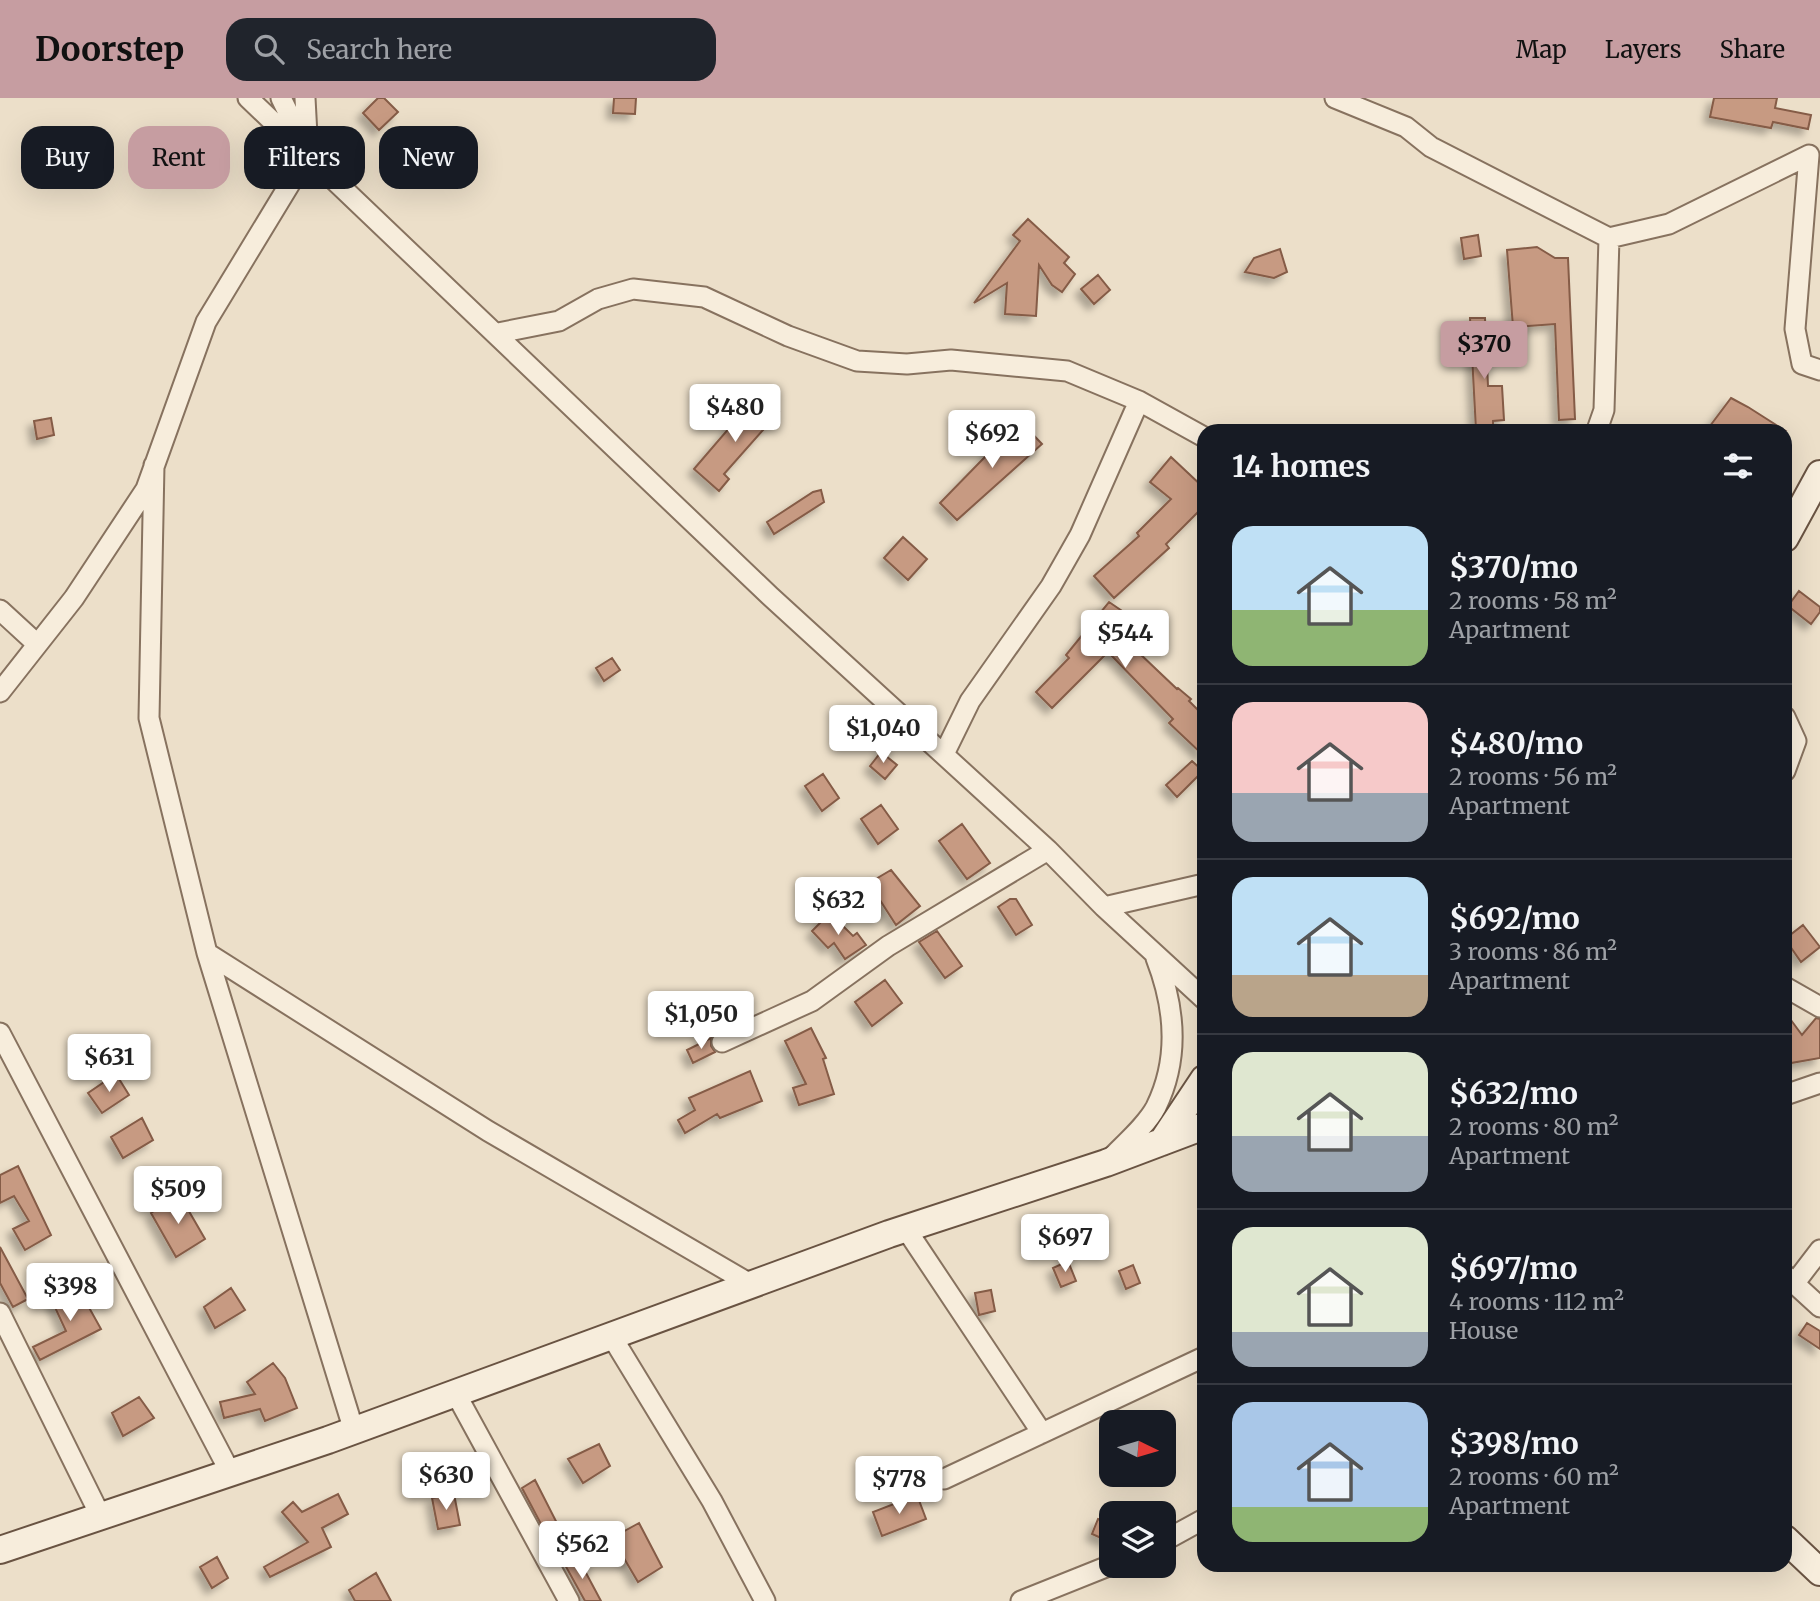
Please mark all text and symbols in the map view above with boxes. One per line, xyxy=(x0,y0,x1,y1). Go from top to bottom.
search box xyxy=(226,18,716,81)
text: Doorstep xyxy=(35,29,184,70)
icon: search xyxy=(250,30,288,68)
text: Search here xyxy=(306,33,452,66)
text: Map xyxy=(1516,34,1567,65)
text: Layers xyxy=(1605,34,1681,65)
text: Share xyxy=(1719,34,1785,65)
chip: Buy xyxy=(21,126,114,189)
chip: Rent xyxy=(128,126,230,189)
chip: Filters xyxy=(244,126,365,189)
chip: New xyxy=(379,126,478,189)
pin: $370 xyxy=(1443,322,1525,381)
text: $370 xyxy=(1456,329,1512,358)
pin: $480 xyxy=(694,384,776,444)
text: $480 xyxy=(706,392,764,421)
pin: $692 xyxy=(951,410,1033,470)
text: $692 xyxy=(964,418,1020,447)
text: 14 homes xyxy=(1232,447,1370,485)
icon: filters xyxy=(1719,447,1757,485)
text: $370/mo xyxy=(1449,548,1578,586)
icon: home xyxy=(1288,554,1372,638)
text: 2 rooms · 58 m² xyxy=(1449,586,1617,615)
pin: $544 xyxy=(1084,610,1166,670)
text: Apartment xyxy=(1449,615,1570,644)
text: $544 xyxy=(1097,618,1153,647)
pin: $1,040 xyxy=(826,706,940,765)
text: $1,040 xyxy=(845,713,921,742)
text: $480/mo xyxy=(1449,724,1583,762)
icon: home xyxy=(1288,730,1372,814)
text: 2 rooms · 56 m² xyxy=(1449,762,1617,791)
text: Apartment xyxy=(1449,791,1570,820)
pin: $632 xyxy=(797,878,879,937)
text: $632 xyxy=(811,885,865,914)
text: $692/mo xyxy=(1449,899,1580,937)
icon: home xyxy=(1288,905,1372,989)
text: 3 rooms · 86 m² xyxy=(1449,937,1617,966)
text: Apartment xyxy=(1449,966,1570,995)
pin: $1,050 xyxy=(644,992,758,1051)
text: $1,050 xyxy=(664,999,738,1028)
pin: $631 xyxy=(68,1034,150,1094)
text: $631 xyxy=(84,1042,134,1071)
text: $632/mo xyxy=(1449,1074,1578,1112)
icon: home xyxy=(1288,1080,1372,1164)
text: 2 rooms · 80 m² xyxy=(1449,1112,1618,1141)
text: Apartment xyxy=(1449,1141,1570,1170)
pin: $509 xyxy=(137,1166,219,1226)
text: $509 xyxy=(150,1174,206,1203)
pin: $697 xyxy=(1024,1214,1106,1274)
text: $697 xyxy=(1037,1222,1093,1251)
text: $697/mo xyxy=(1449,1249,1577,1287)
icon: home xyxy=(1288,1255,1372,1339)
pin: $398 xyxy=(29,1264,111,1323)
text: $398 xyxy=(42,1271,98,1300)
text: 4 rooms · 112 m² xyxy=(1449,1287,1624,1316)
text: House xyxy=(1449,1316,1518,1345)
north arrow xyxy=(1099,1410,1176,1488)
map controls xyxy=(1099,1410,1176,1578)
text: $398/mo xyxy=(1449,1424,1579,1462)
icon: home xyxy=(1288,1430,1372,1514)
pin: $630 xyxy=(405,1452,487,1512)
pin: $778 xyxy=(858,1456,940,1516)
text: $630 xyxy=(418,1460,474,1489)
text: 2 rooms · 60 m² xyxy=(1449,1462,1619,1491)
text: $778 xyxy=(871,1464,927,1493)
text: Apartment xyxy=(1449,1491,1570,1520)
button: layers xyxy=(1099,1501,1176,1578)
pin: $562 xyxy=(541,1522,623,1581)
text: $562 xyxy=(555,1529,609,1558)

